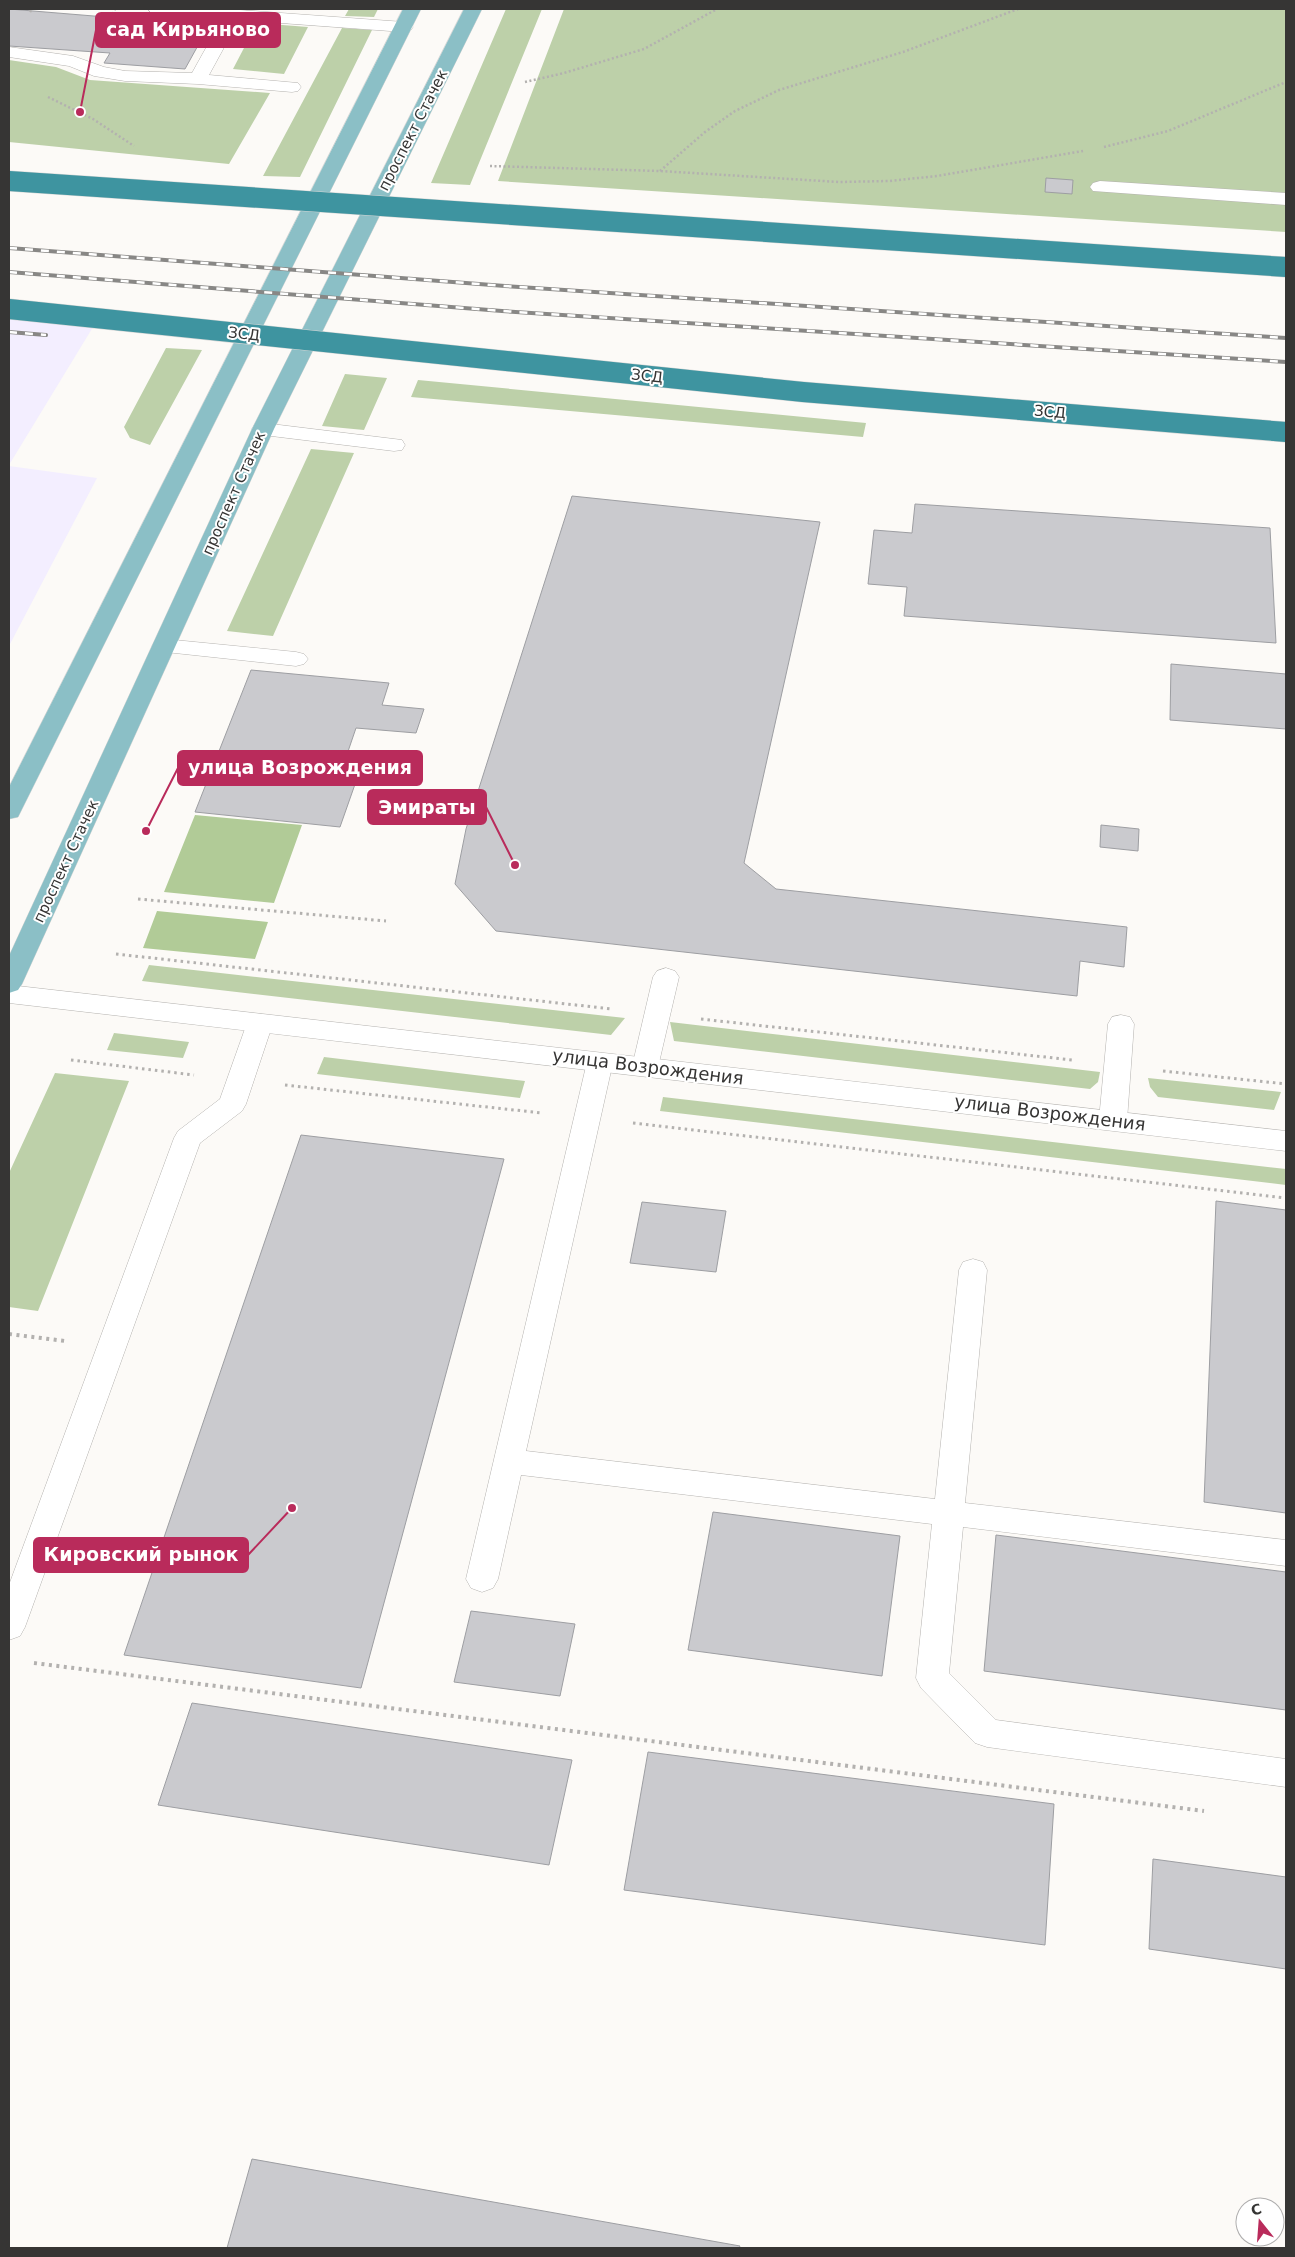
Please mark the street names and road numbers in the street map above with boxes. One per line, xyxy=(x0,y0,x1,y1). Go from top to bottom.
street label: проспект Стачек xyxy=(375,66,451,194)
street label: ЗСД xyxy=(227,323,261,345)
street label: ЗСД xyxy=(630,365,664,387)
street label: ЗСД xyxy=(1033,402,1067,422)
street label: проспект Стачек xyxy=(199,428,269,558)
street label: проспект Стачек xyxy=(30,797,102,925)
street label: улица Возрождения xyxy=(551,1044,745,1089)
street label: улица Возрождения xyxy=(953,1090,1147,1135)

